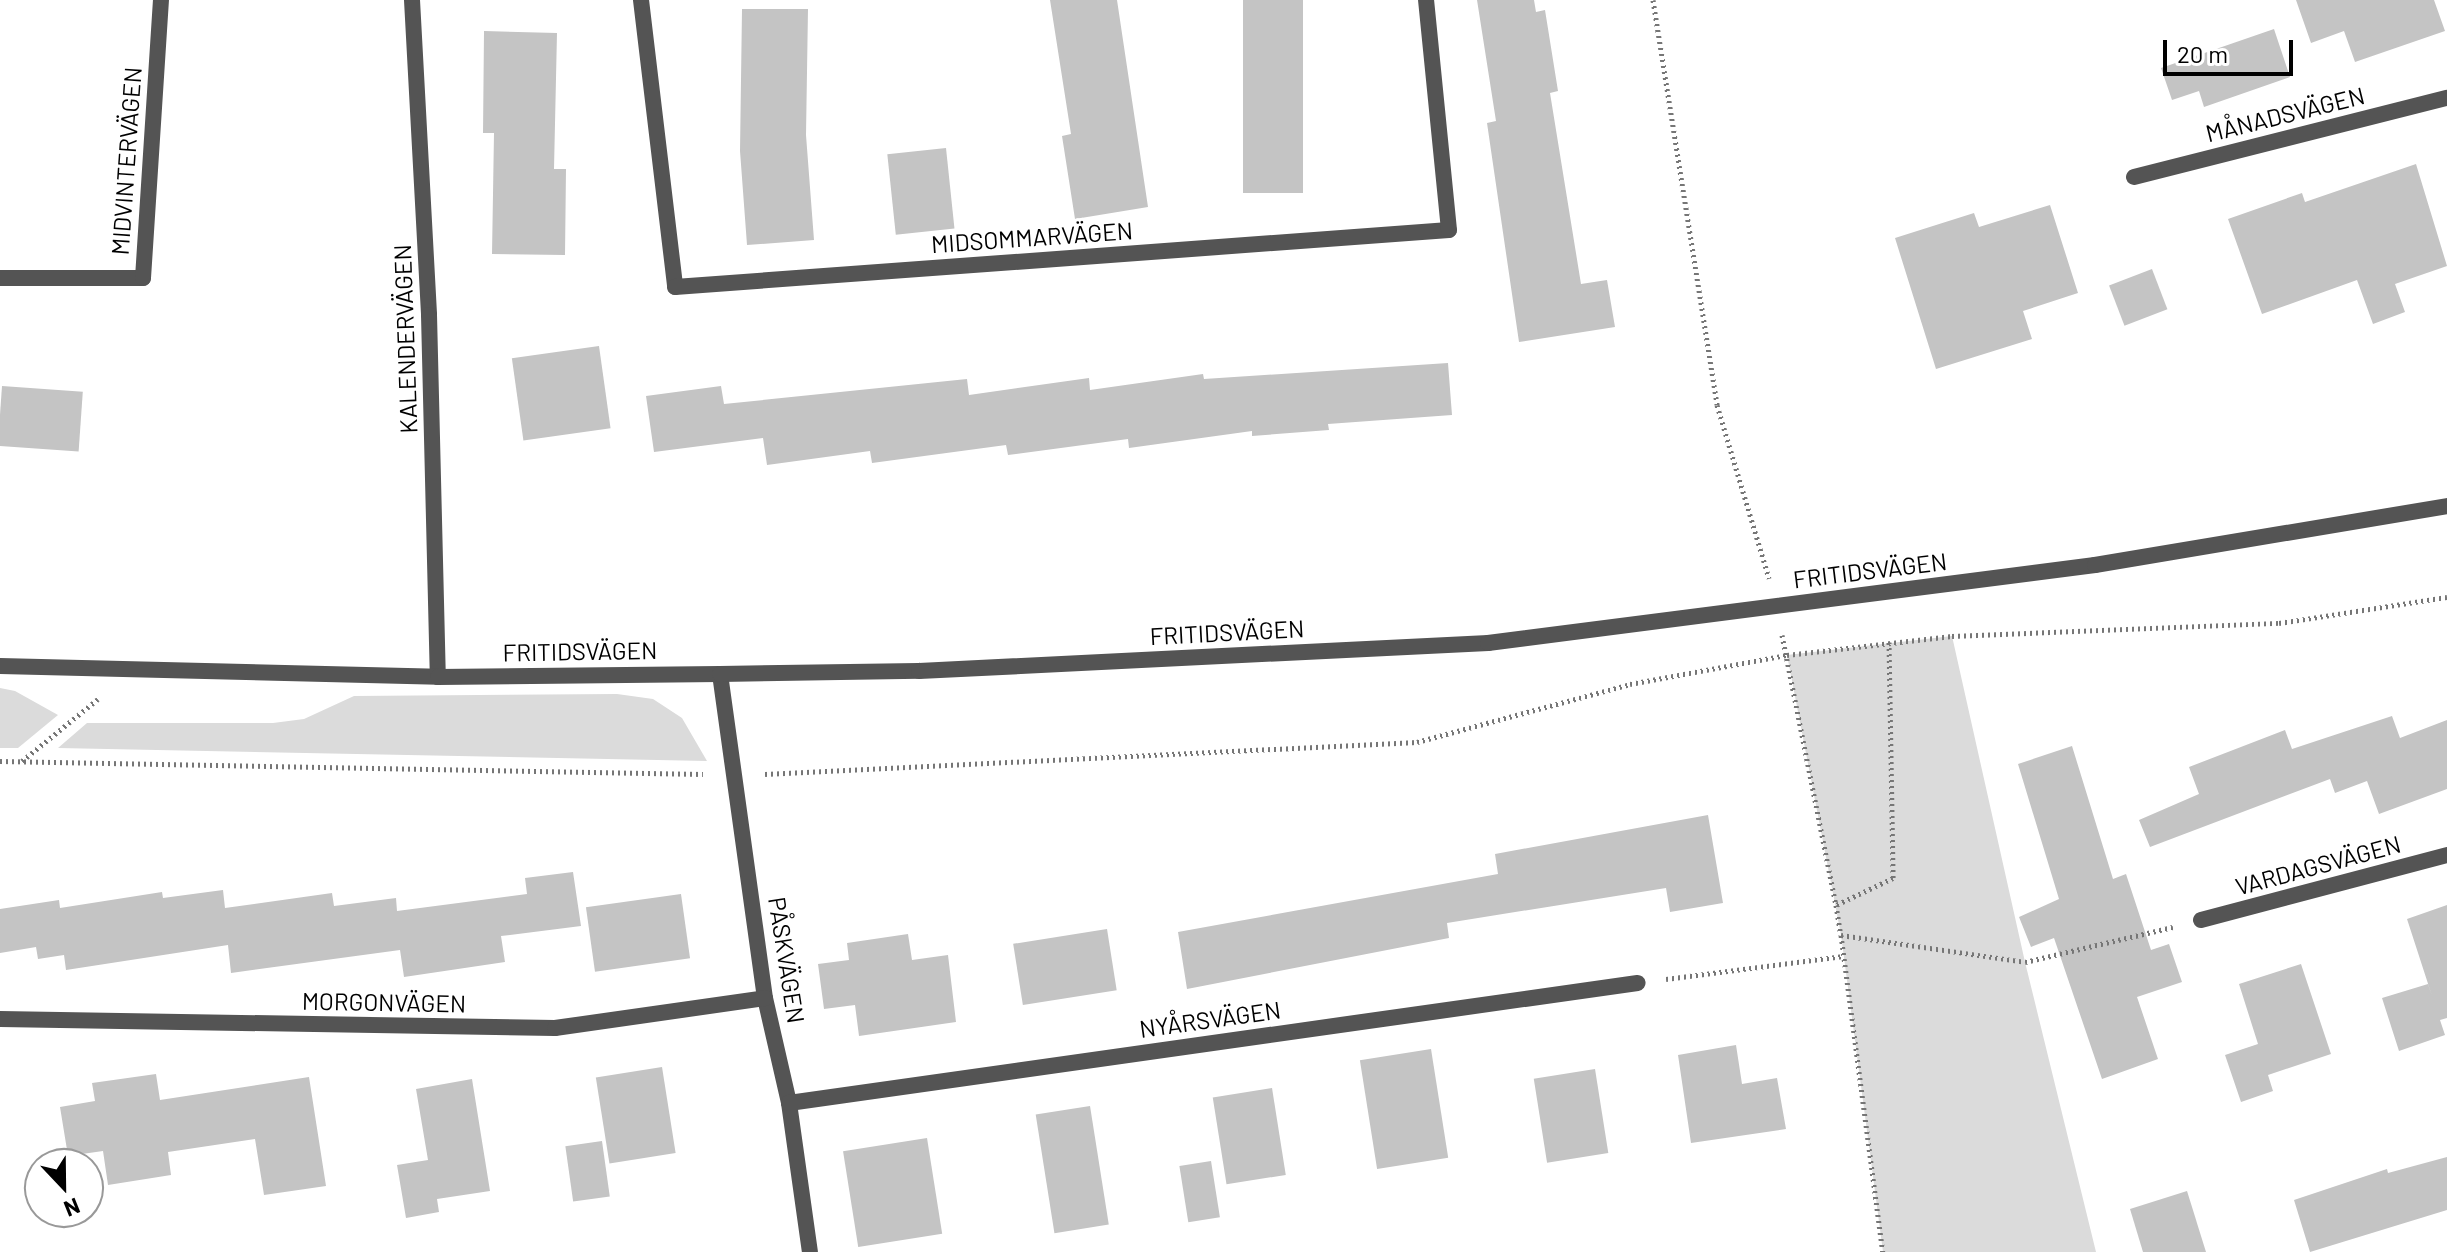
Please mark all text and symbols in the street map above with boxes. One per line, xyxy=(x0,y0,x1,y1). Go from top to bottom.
scale bar xyxy=(2167,24,2297,74)
text: 20 m xyxy=(2177,39,2228,68)
street label: MIDVINTERVÄGEN xyxy=(105,66,147,256)
street label: MÅNADSVÄGEN xyxy=(2203,80,2367,148)
street label: MIDSOMMARVÄGEN xyxy=(930,216,1134,258)
street label: KALENDERVÄGEN xyxy=(387,244,423,434)
street label: FRITIDSVÄGEN xyxy=(1791,546,1949,594)
street label: FRITIDSVÄGEN xyxy=(1149,614,1305,650)
street label: FRITIDSVÄGEN xyxy=(502,635,658,667)
street label: VARDAGSVÄGEN xyxy=(2232,829,2404,901)
street label: PÅSKVÄGEN xyxy=(763,895,811,1025)
street label: MORGONVÄGEN xyxy=(302,986,466,1018)
street label: NYÅRSVÄGEN xyxy=(1137,995,1283,1043)
north arrow xyxy=(24,1148,104,1228)
text: N xyxy=(61,1194,84,1223)

